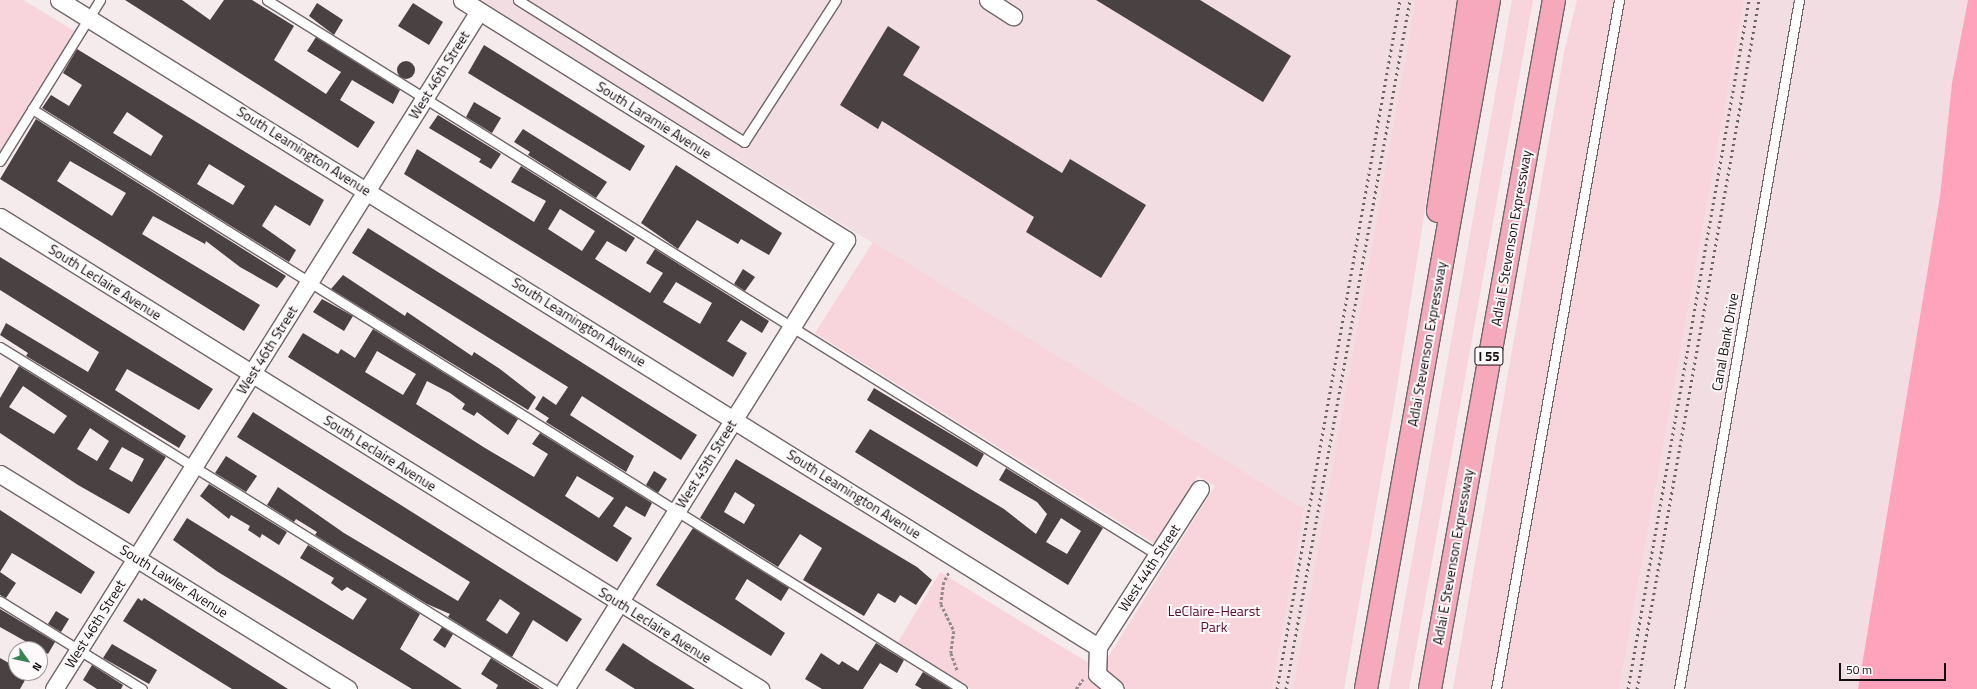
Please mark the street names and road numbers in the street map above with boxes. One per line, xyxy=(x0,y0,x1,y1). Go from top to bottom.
street label: West 46th Street xyxy=(405,28,473,122)
street label: South Laramie Avenue xyxy=(593,78,715,162)
street label: South Leamington Avenue xyxy=(234,103,374,199)
street label: Adlai E Stevenson Expressway xyxy=(1487,149,1535,327)
street label: South Leclaire Avenue xyxy=(46,241,164,323)
street label: Adlai Stevenson Expressway xyxy=(1404,260,1450,428)
street label: South Leamington Avenue xyxy=(509,274,649,370)
street label: Canal Bank Drive xyxy=(1708,292,1742,392)
street label: West 46th Street xyxy=(233,303,301,397)
road number: I 55 xyxy=(1474,345,1504,367)
street label: South Leclaire Avenue xyxy=(321,412,439,494)
street label: West 45th Street xyxy=(672,417,740,511)
street label: South Leamington Avenue xyxy=(784,446,924,542)
street label: Adlai E Stevenson Expressway xyxy=(1429,468,1477,646)
street label: West 44th Street xyxy=(1114,521,1184,615)
street label: South Lawler Avenue xyxy=(117,541,231,621)
street label: West 46th Street xyxy=(61,577,129,671)
street label: South Leclaire Avenue xyxy=(596,584,714,666)

